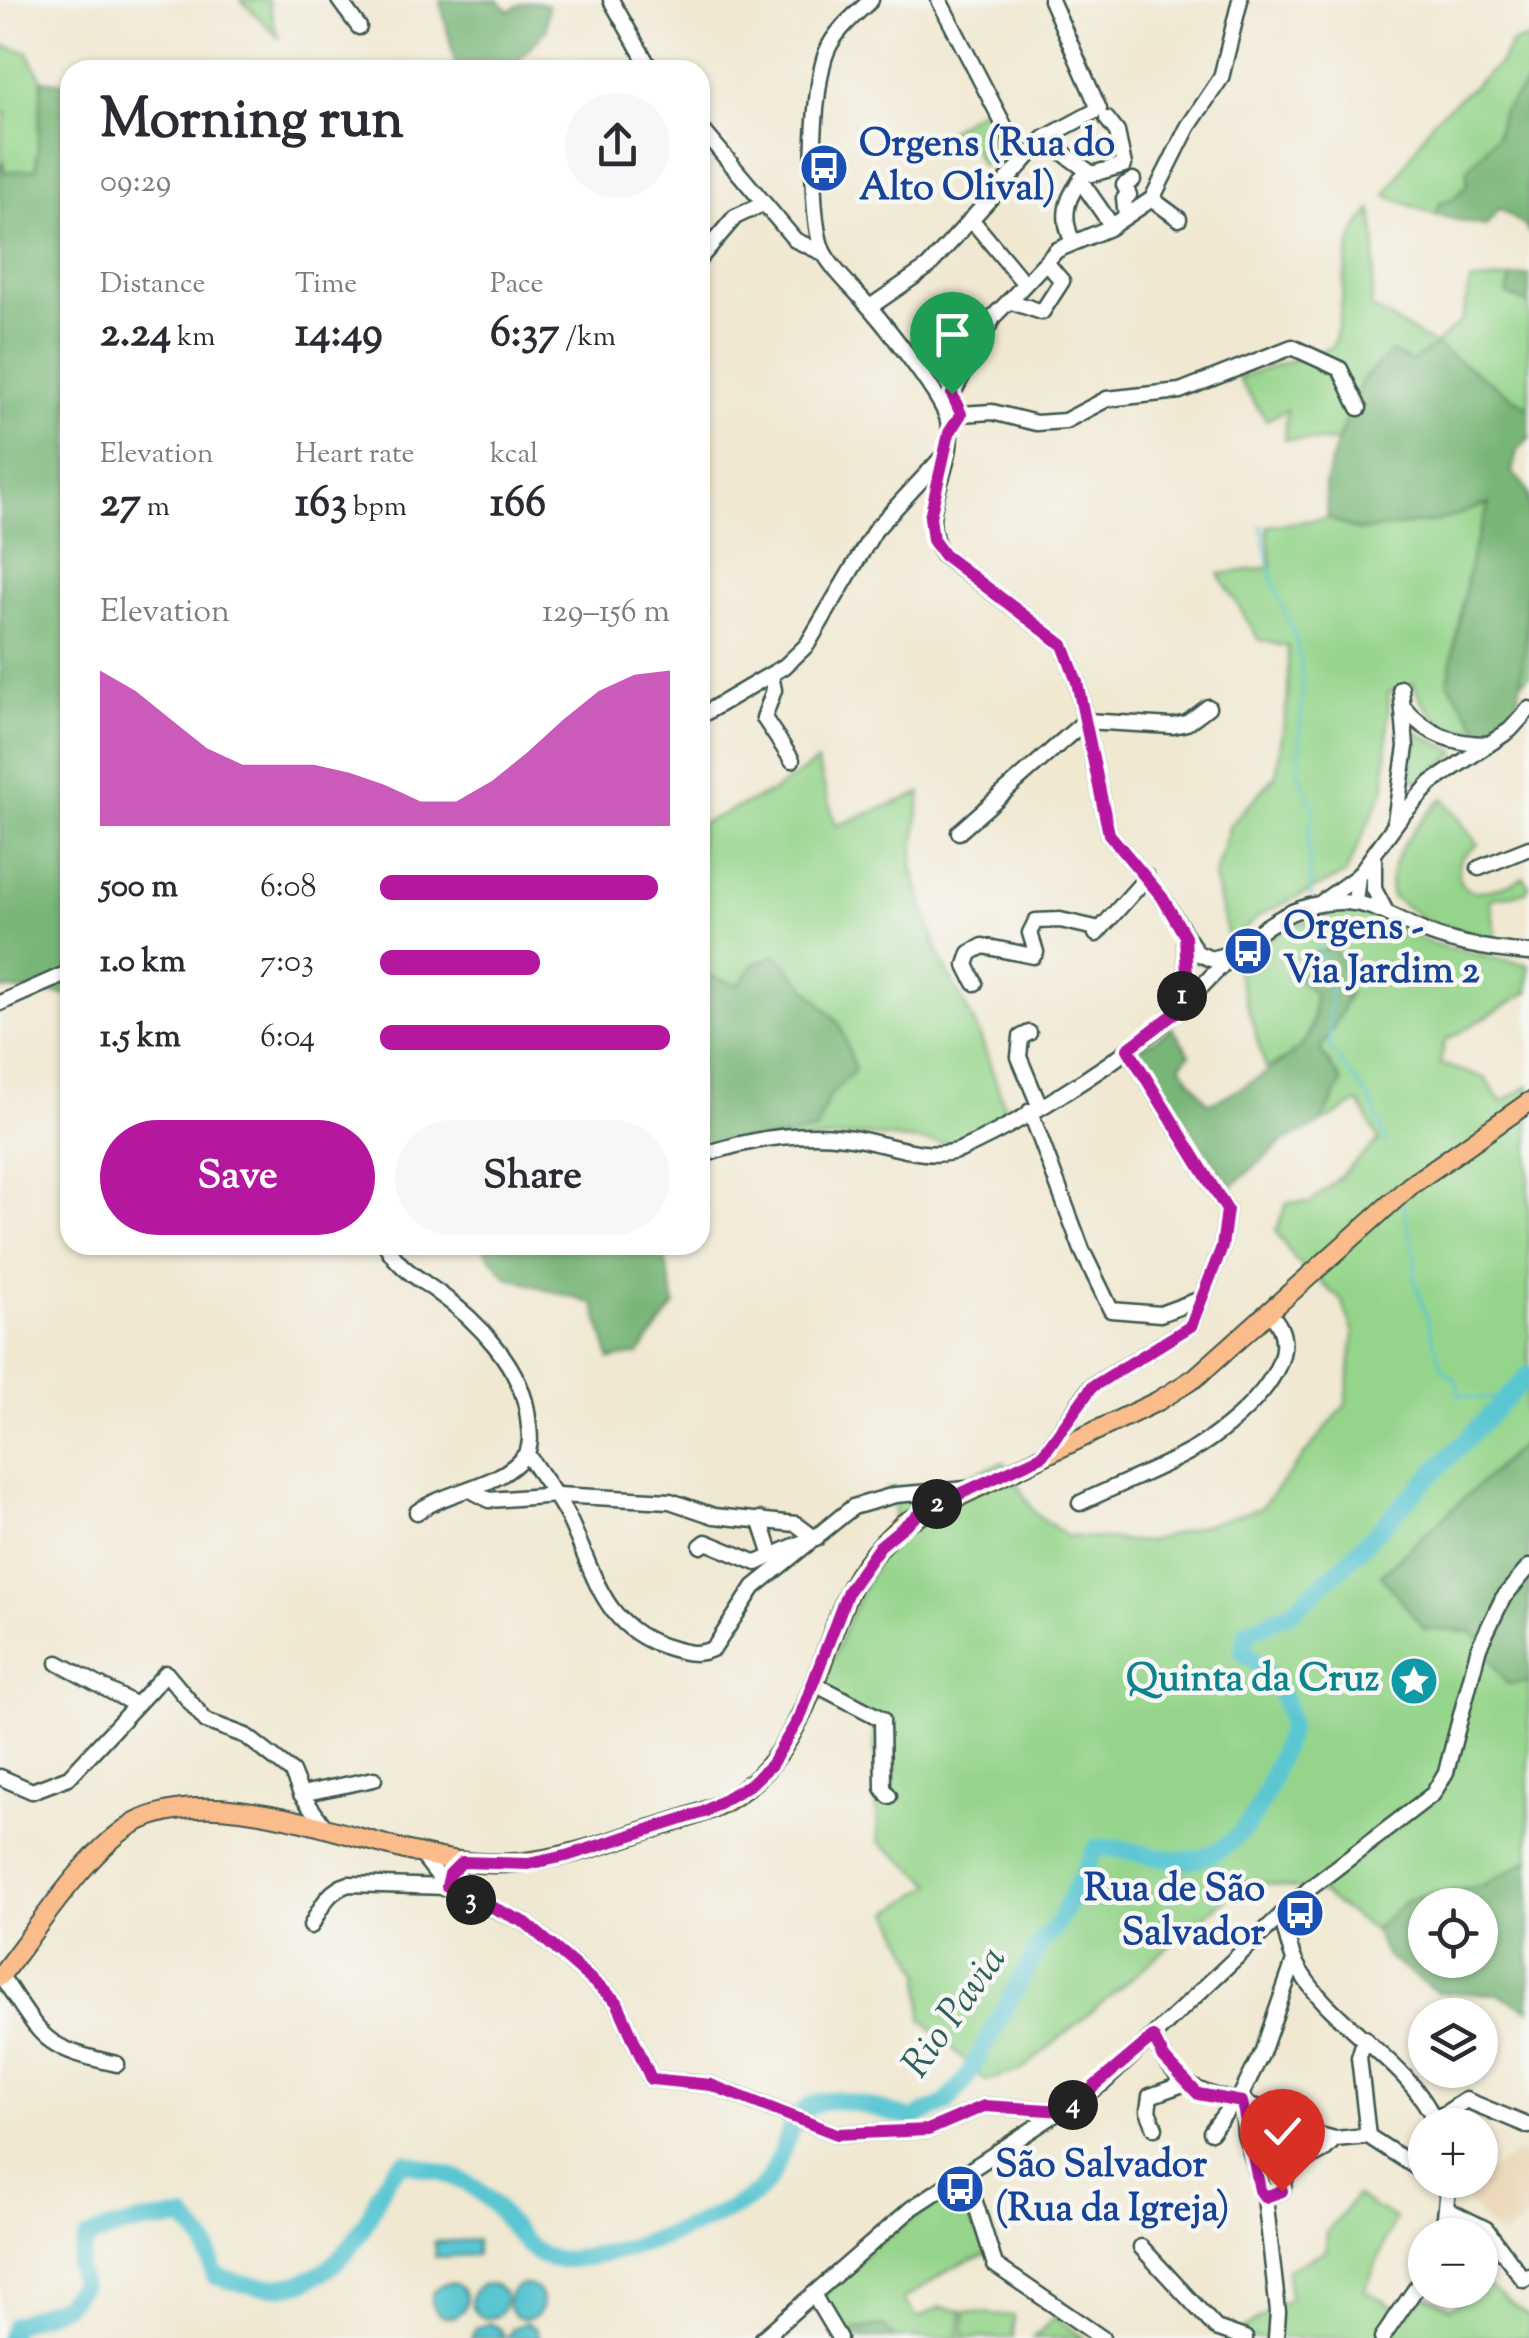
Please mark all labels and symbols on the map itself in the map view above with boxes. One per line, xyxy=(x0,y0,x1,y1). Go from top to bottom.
place label: Orgens (Rua do Alto Olival) xyxy=(859,119,1115,217)
bus stop icon: Orgens (Rua do Alto Olival) xyxy=(798,142,850,194)
pin xyxy=(910,292,995,395)
place label: Orgens - Via Jardim 2 xyxy=(1283,902,1480,1000)
bus stop icon: Orgens - Via Jardim 2 xyxy=(1222,925,1274,977)
pin: 1 xyxy=(1157,971,1207,1021)
pin: 2 xyxy=(912,1479,962,1529)
place label: Quinta da Cruz xyxy=(1126,1654,1379,1708)
place icon: Quinta da Cruz xyxy=(1388,1655,1440,1707)
place label: Rua de São Salvador xyxy=(1084,1864,1266,1962)
pin: 3 xyxy=(446,1875,496,1925)
bus stop icon: Rua de São Salvador xyxy=(1274,1887,1326,1939)
water label: Rio Pavia xyxy=(890,1935,1022,2091)
pin: 4 xyxy=(1048,2080,1098,2130)
pin xyxy=(1240,2089,1325,2192)
place label: São Salvador (Rua da Igreja) xyxy=(995,2140,1229,2238)
bus stop icon: São Salvador (Rua da Igreja) xyxy=(934,2163,986,2215)

